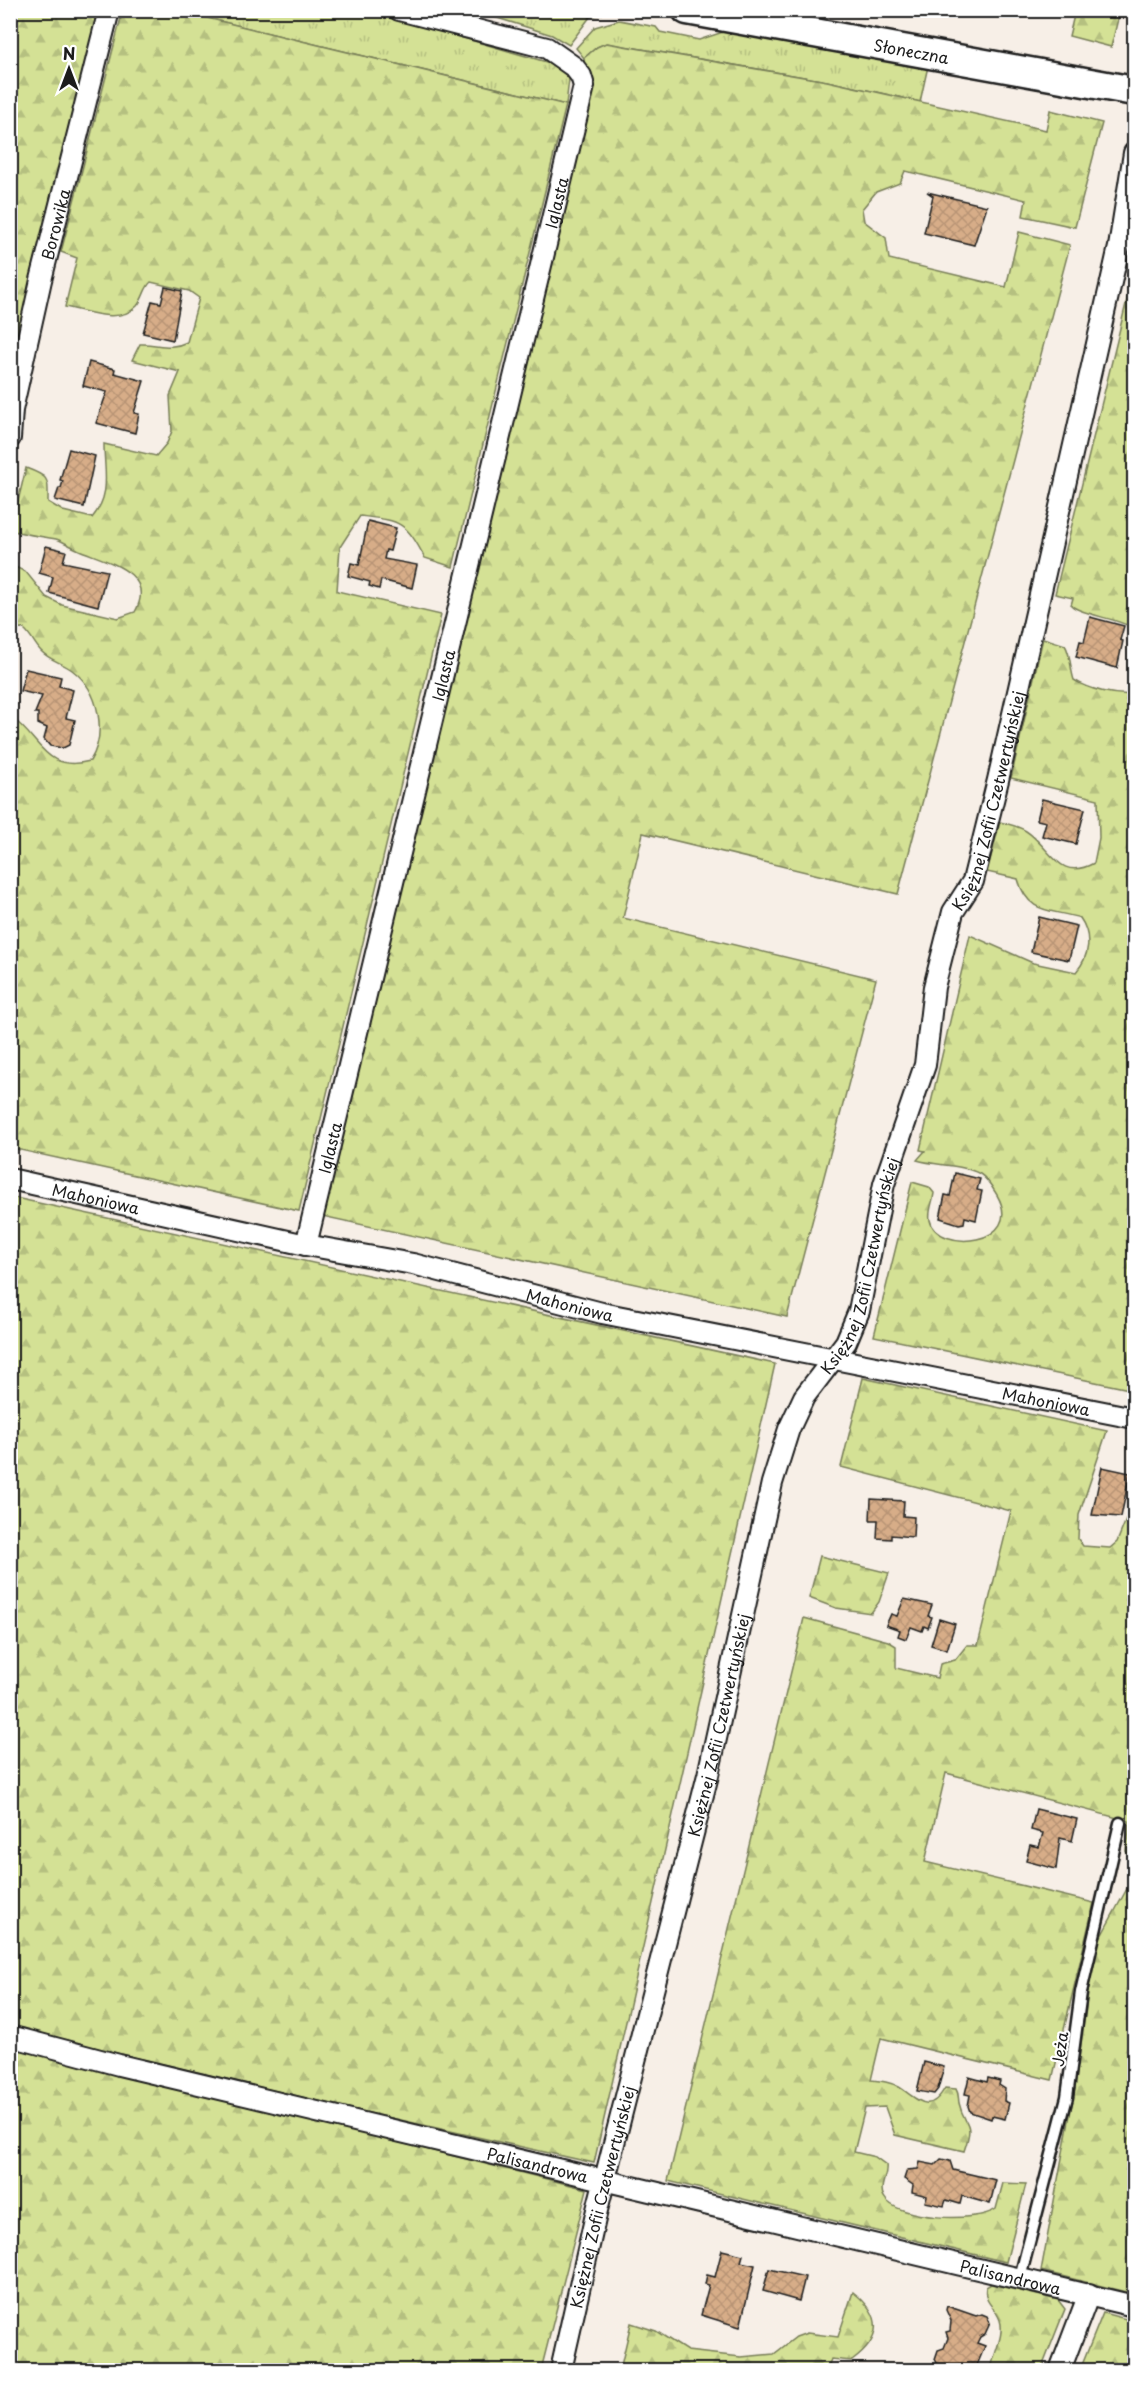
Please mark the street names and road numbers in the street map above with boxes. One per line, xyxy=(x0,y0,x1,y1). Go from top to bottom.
street label: Słoneczna xyxy=(872,32,951,69)
street label: Iglasta xyxy=(538,174,574,231)
street label: Borowika xyxy=(35,186,76,262)
street label: Iglasta xyxy=(425,647,460,703)
street label: Księżnej Zofii Czetwertyńskiej xyxy=(945,688,1030,915)
street label: Iglasta xyxy=(312,1119,347,1176)
street label: Księżnej Zofii Czetwertyńskiej xyxy=(814,1154,904,1379)
street label: Mahoniowa xyxy=(50,1177,142,1220)
street label: Mahoniowa xyxy=(524,1282,615,1327)
street label: Mahoniowa xyxy=(1000,1380,1092,1421)
street label: Księżnej Zofii Czetwertyńskiej xyxy=(681,1611,755,1839)
street label: Jeża xyxy=(1045,2030,1073,2068)
street label: Księżnej Zofii Czetwertyńskiej xyxy=(563,2083,640,2310)
street label: Palisandrowa xyxy=(484,2141,591,2188)
street label: Palisandrowa xyxy=(957,2253,1064,2300)

